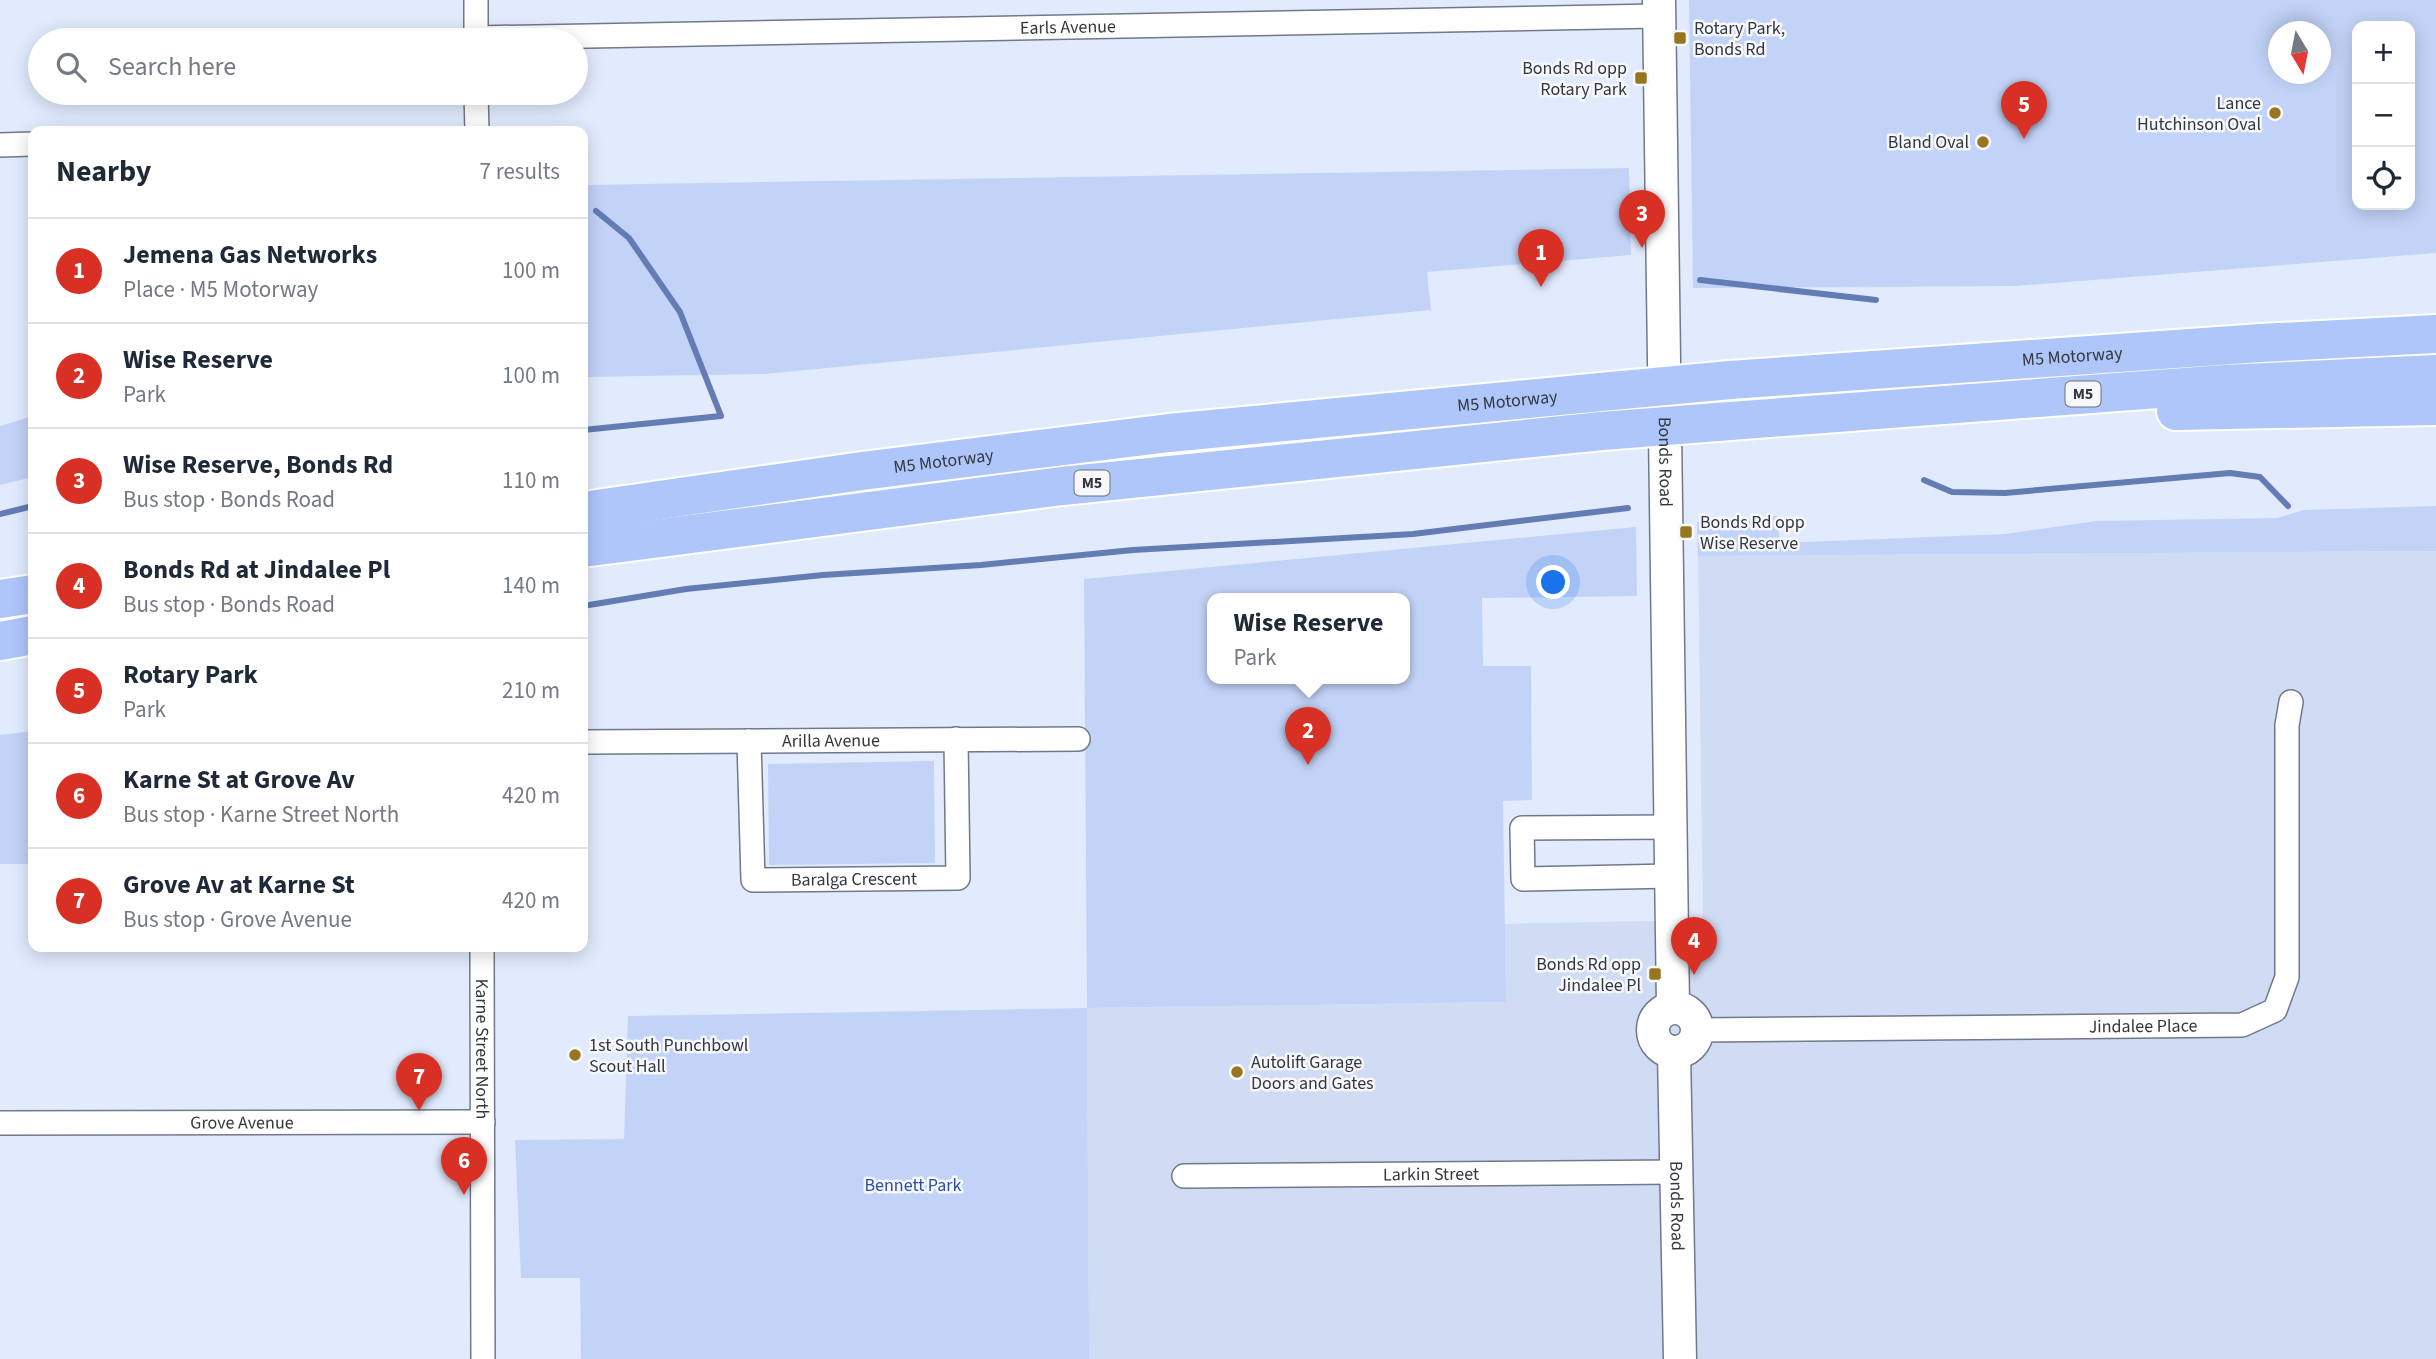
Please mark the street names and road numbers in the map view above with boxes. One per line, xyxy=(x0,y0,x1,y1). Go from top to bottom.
street label: Earls Avenue xyxy=(1020,14,1116,40)
street label: M5 Motorway xyxy=(2021,340,2124,372)
road number: M5 xyxy=(2066,382,2100,406)
street label: M5 Motorway xyxy=(1456,384,1559,418)
street label: Bonds Road xyxy=(1652,417,1679,507)
street label: M5 Motorway xyxy=(892,442,996,479)
road number: M5 xyxy=(1074,470,1110,496)
street label: Arilla Avenue xyxy=(782,728,880,753)
street label: Baralga Crescent xyxy=(791,866,917,892)
street label: Karne Street North xyxy=(470,979,495,1119)
street label: Jindalee Place xyxy=(2089,1013,2198,1039)
street label: Grove Avenue xyxy=(190,1110,294,1135)
street label: Larkin Street xyxy=(1383,1161,1479,1187)
street label: Bonds Road xyxy=(1664,1161,1690,1251)

